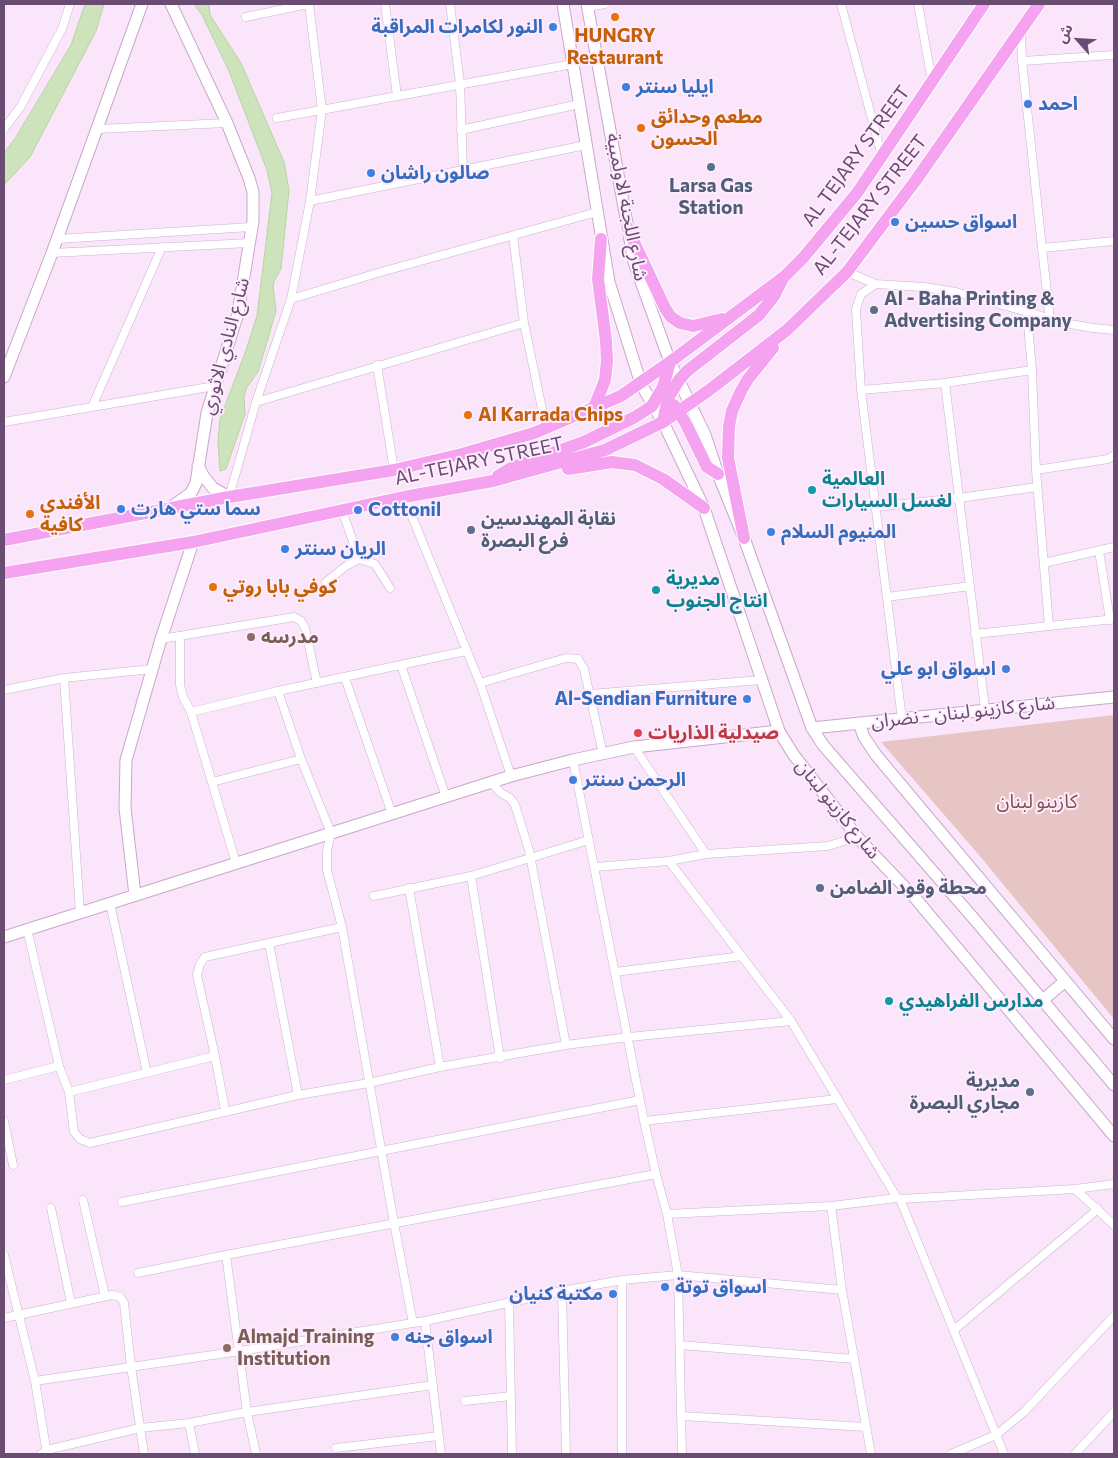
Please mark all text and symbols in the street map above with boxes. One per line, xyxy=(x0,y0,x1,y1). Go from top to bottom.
marker: HUNGRY Restaurant xyxy=(609,11,621,23)
north arrow xyxy=(1053,15,1103,65)
place label: النور لكامرات المراقبة xyxy=(371,16,543,38)
marker: النور لكامرات المراقبة xyxy=(547,21,559,33)
text: ش xyxy=(1052,21,1076,46)
place label: HUNGRY Restaurant xyxy=(567,25,663,69)
place label: ايليا سنتر xyxy=(636,76,714,98)
marker: ايليا سنتر xyxy=(620,81,632,93)
street label: AL TEJARY STREET xyxy=(797,81,915,231)
place label: احمد xyxy=(1038,93,1078,115)
marker: احمد xyxy=(1022,98,1034,110)
place label: مطعم وحدائق الحسون xyxy=(651,106,763,150)
marker: مطعم وحدائق الحسون xyxy=(635,122,647,134)
street label: AL-TEJARY STREET xyxy=(808,130,932,280)
street label: شارع اللجنة الاولمبية xyxy=(601,131,653,283)
marker: Larsa Gas Station xyxy=(705,161,717,173)
place label: صالون راشان xyxy=(381,162,490,184)
marker: صالون راشان xyxy=(365,167,377,179)
place label: Larsa Gas Station xyxy=(669,175,753,219)
place label: اسواق حسين xyxy=(905,211,1017,233)
marker: اسواق حسين xyxy=(889,216,901,228)
street label: شارع النادي الاثوري xyxy=(196,275,254,417)
place label: Al - Baha Printing & Advertising Company xyxy=(884,288,1072,332)
marker: Al - Baha Printing & Advertising Company xyxy=(868,304,880,316)
place label: Al Karrada Chips xyxy=(478,404,623,426)
marker: Al Karrada Chips xyxy=(462,409,474,421)
street label: AL-TEJARY STREET xyxy=(393,432,565,490)
place label: العالمية لغسل السيارات xyxy=(822,468,952,512)
marker: العالمية لغسل السيارات xyxy=(806,484,818,496)
place label: الأفندي كافيه xyxy=(40,492,101,536)
place label: سما ستي هارت xyxy=(131,498,261,520)
place label: Cottonil xyxy=(368,499,441,521)
marker: سما ستي هارت xyxy=(115,503,127,515)
marker: Cottonil xyxy=(352,504,364,516)
marker: الأفندي كافيه xyxy=(24,508,36,520)
place label: نقابة المهندسين فرع البصرة xyxy=(481,508,616,552)
place label: المنيوم السلام xyxy=(781,521,896,543)
marker: نقابة المهندسين فرع البصرة xyxy=(465,524,477,536)
marker: المنيوم السلام xyxy=(765,526,777,538)
place label: الريان سنتر xyxy=(295,538,386,560)
marker: الريان سنتر xyxy=(279,543,291,555)
place label: مديرية انتاج الجنوب xyxy=(666,568,768,612)
place label: كوفي بابا روتي xyxy=(223,576,337,598)
marker: كوفي بابا روتي xyxy=(207,581,219,593)
marker: مديرية انتاج الجنوب xyxy=(650,584,662,596)
place label: مدرسه xyxy=(261,626,319,648)
marker: مدرسه xyxy=(245,631,257,643)
place label: اسواق ابو علي xyxy=(881,658,996,680)
marker: اسواق ابو علي xyxy=(1000,663,1012,675)
place label: Al-Sendian Furniture xyxy=(554,688,737,710)
street label: شارع كازينو لبنان - نضران xyxy=(870,691,1056,733)
marker: Al-Sendian Furniture xyxy=(741,693,753,705)
place label: صيدلية الذاريات xyxy=(648,722,779,744)
marker: صيدلية الذاريات xyxy=(632,727,644,739)
street label: شارع كازينو لبنان xyxy=(791,755,885,863)
place label: الرحمن سنتر xyxy=(583,769,686,791)
marker: الرحمن سنتر xyxy=(567,774,579,786)
park label: كازينو لبنان xyxy=(996,791,1078,813)
place label: محطة وقود الضامن xyxy=(830,877,987,899)
marker: محطة وقود الضامن xyxy=(814,882,826,894)
place label: مدارس الفراهيدي xyxy=(899,990,1043,1012)
marker: مدارس الفراهيدي xyxy=(883,995,895,1007)
place label: مديرية مجاري البصرة xyxy=(910,1070,1020,1114)
marker: مديرية مجاري البصرة xyxy=(1024,1086,1036,1098)
place label: اسواق توتة xyxy=(675,1276,767,1298)
marker: اسواق توتة xyxy=(659,1281,671,1293)
place label: مكتبة كنيان xyxy=(509,1283,603,1305)
marker: مكتبة كنيان xyxy=(607,1288,619,1300)
place label: Almajd Training Institution xyxy=(237,1326,374,1370)
place label: اسواق جنه xyxy=(405,1326,493,1348)
marker: اسواق جنه xyxy=(389,1331,401,1343)
marker: Almajd Training Institution xyxy=(221,1342,233,1354)

